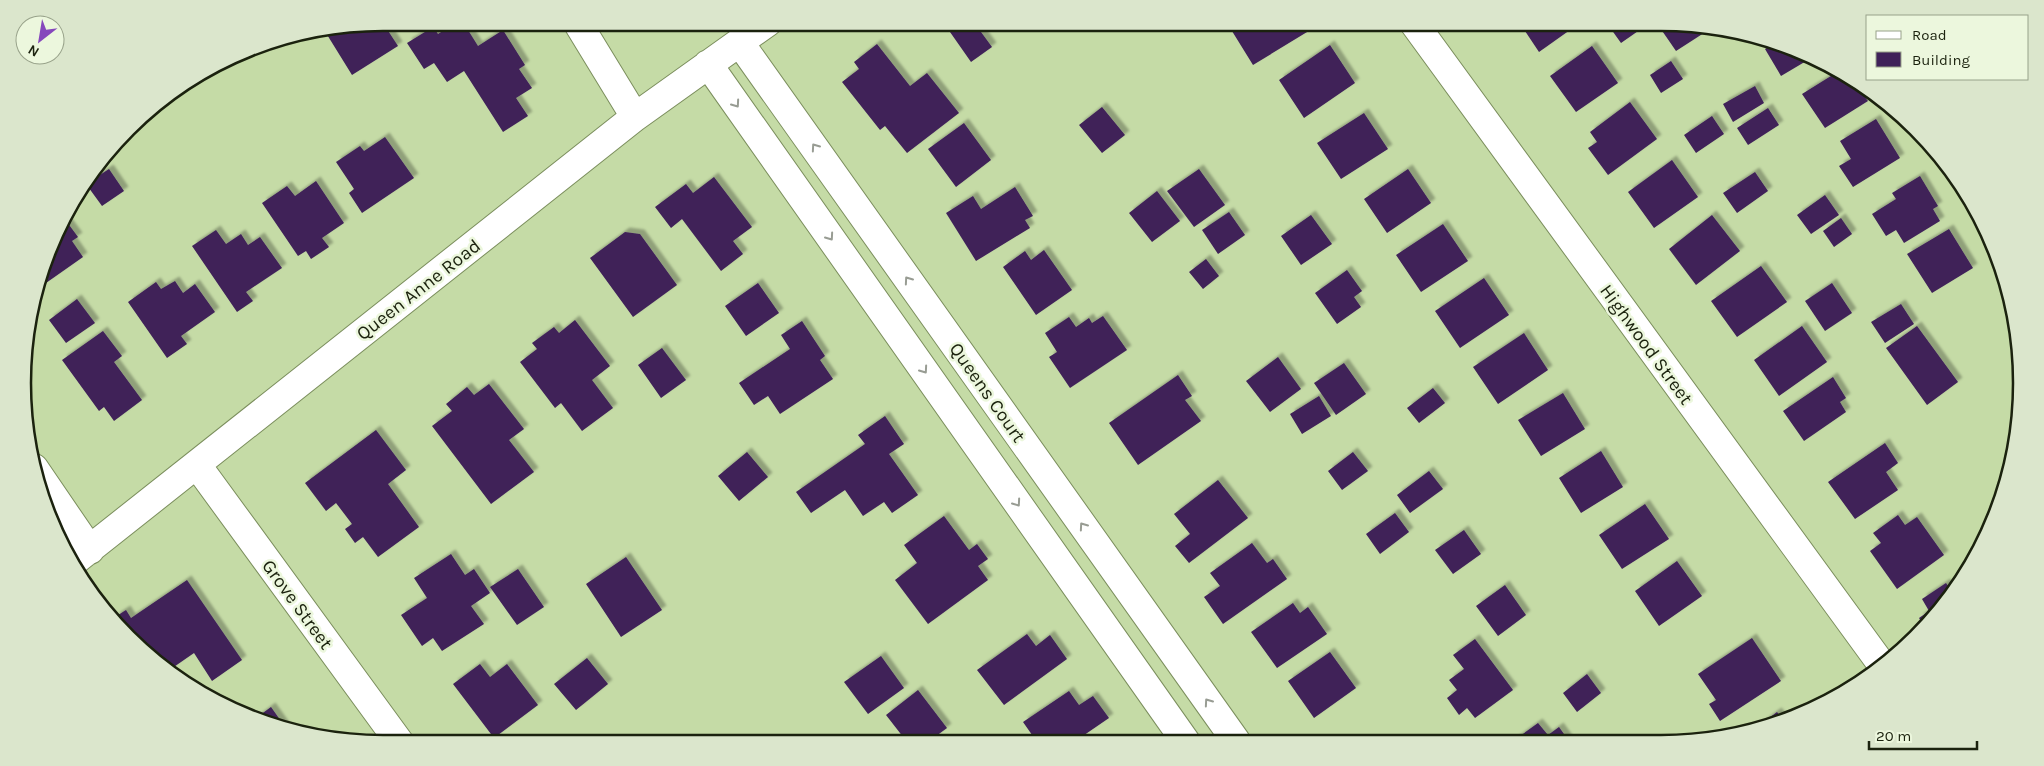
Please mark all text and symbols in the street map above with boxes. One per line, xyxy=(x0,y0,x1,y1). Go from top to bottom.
north arrow xyxy=(15,15,65,65)
legend xyxy=(1866,15,2029,80)
text: Road xyxy=(1912,26,1947,44)
text: N xyxy=(25,41,42,61)
text: Building xyxy=(1912,51,1970,69)
one-way arrow xyxy=(730,99,739,108)
one-way arrow xyxy=(812,144,820,153)
one-way arrow xyxy=(824,231,833,241)
street label: Queen Anne Road xyxy=(352,235,485,345)
one-way arrow xyxy=(905,276,915,285)
street label: Highwood Street xyxy=(1595,280,1697,409)
street label: Queens Court xyxy=(945,338,1030,447)
one-way arrow xyxy=(918,364,926,373)
one-way arrow xyxy=(1011,497,1020,506)
one-way arrow xyxy=(1080,523,1089,532)
street label: Grove Street xyxy=(257,555,337,654)
one-way arrow xyxy=(1205,698,1214,708)
scale bar xyxy=(1869,718,1976,750)
text: 20 m xyxy=(1876,727,1911,745)

